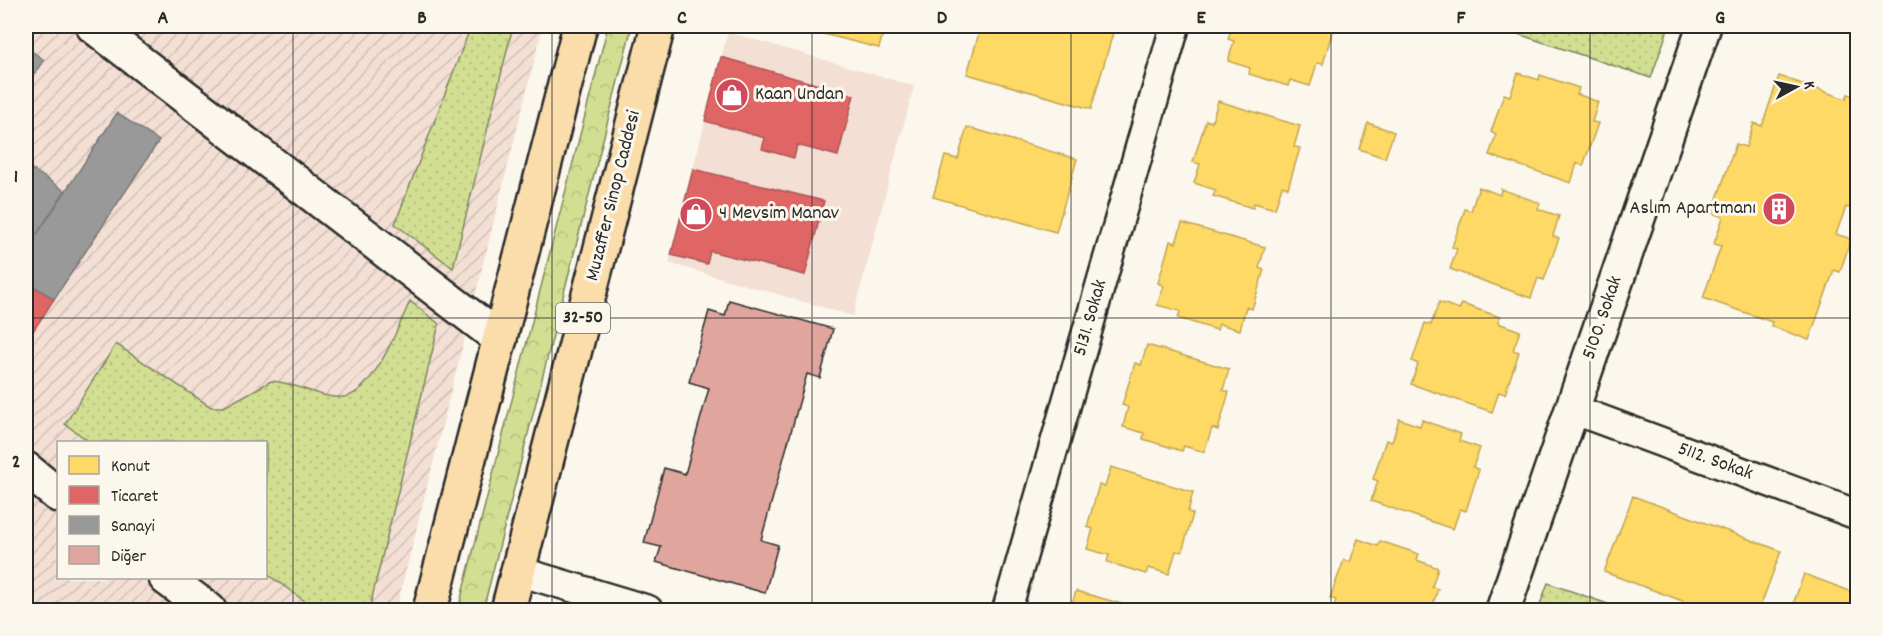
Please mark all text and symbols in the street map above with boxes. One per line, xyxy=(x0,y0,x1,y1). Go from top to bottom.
text: A xyxy=(158,5,169,33)
text: B xyxy=(417,5,427,33)
text: C xyxy=(677,5,687,33)
text: D xyxy=(937,5,948,33)
text: E xyxy=(1196,5,1206,33)
text: F xyxy=(1457,5,1467,33)
text: G xyxy=(1715,5,1725,33)
north arrow xyxy=(1766,57,1826,117)
shop icon: Kaan Undan xyxy=(714,77,750,113)
text: K xyxy=(1796,80,1820,91)
place label: Kaan Undan xyxy=(755,81,844,109)
street label: Muzaffer Sinop Caddesi xyxy=(579,107,649,284)
text: 1 xyxy=(14,164,18,192)
building icon: Aslım Apartmanı xyxy=(1761,191,1797,227)
place label: Aslım Apartmanı xyxy=(1630,195,1756,223)
shop icon: 4 Mevsim Manav xyxy=(678,196,714,232)
place label: 4 Mevsim Manav xyxy=(719,200,840,228)
street label: 5100. Sokak xyxy=(1576,272,1630,364)
street label: 5131. Sokak xyxy=(1067,277,1115,359)
road number: 32-50 xyxy=(556,303,610,333)
street label: 5112. Sokak xyxy=(1673,435,1757,489)
legend xyxy=(57,441,267,579)
text: 2 xyxy=(12,449,20,477)
text: Konut xyxy=(111,455,150,480)
text: Ticaret xyxy=(111,485,159,510)
text: Sanayi xyxy=(111,515,155,540)
text: Diğer xyxy=(111,545,146,570)

